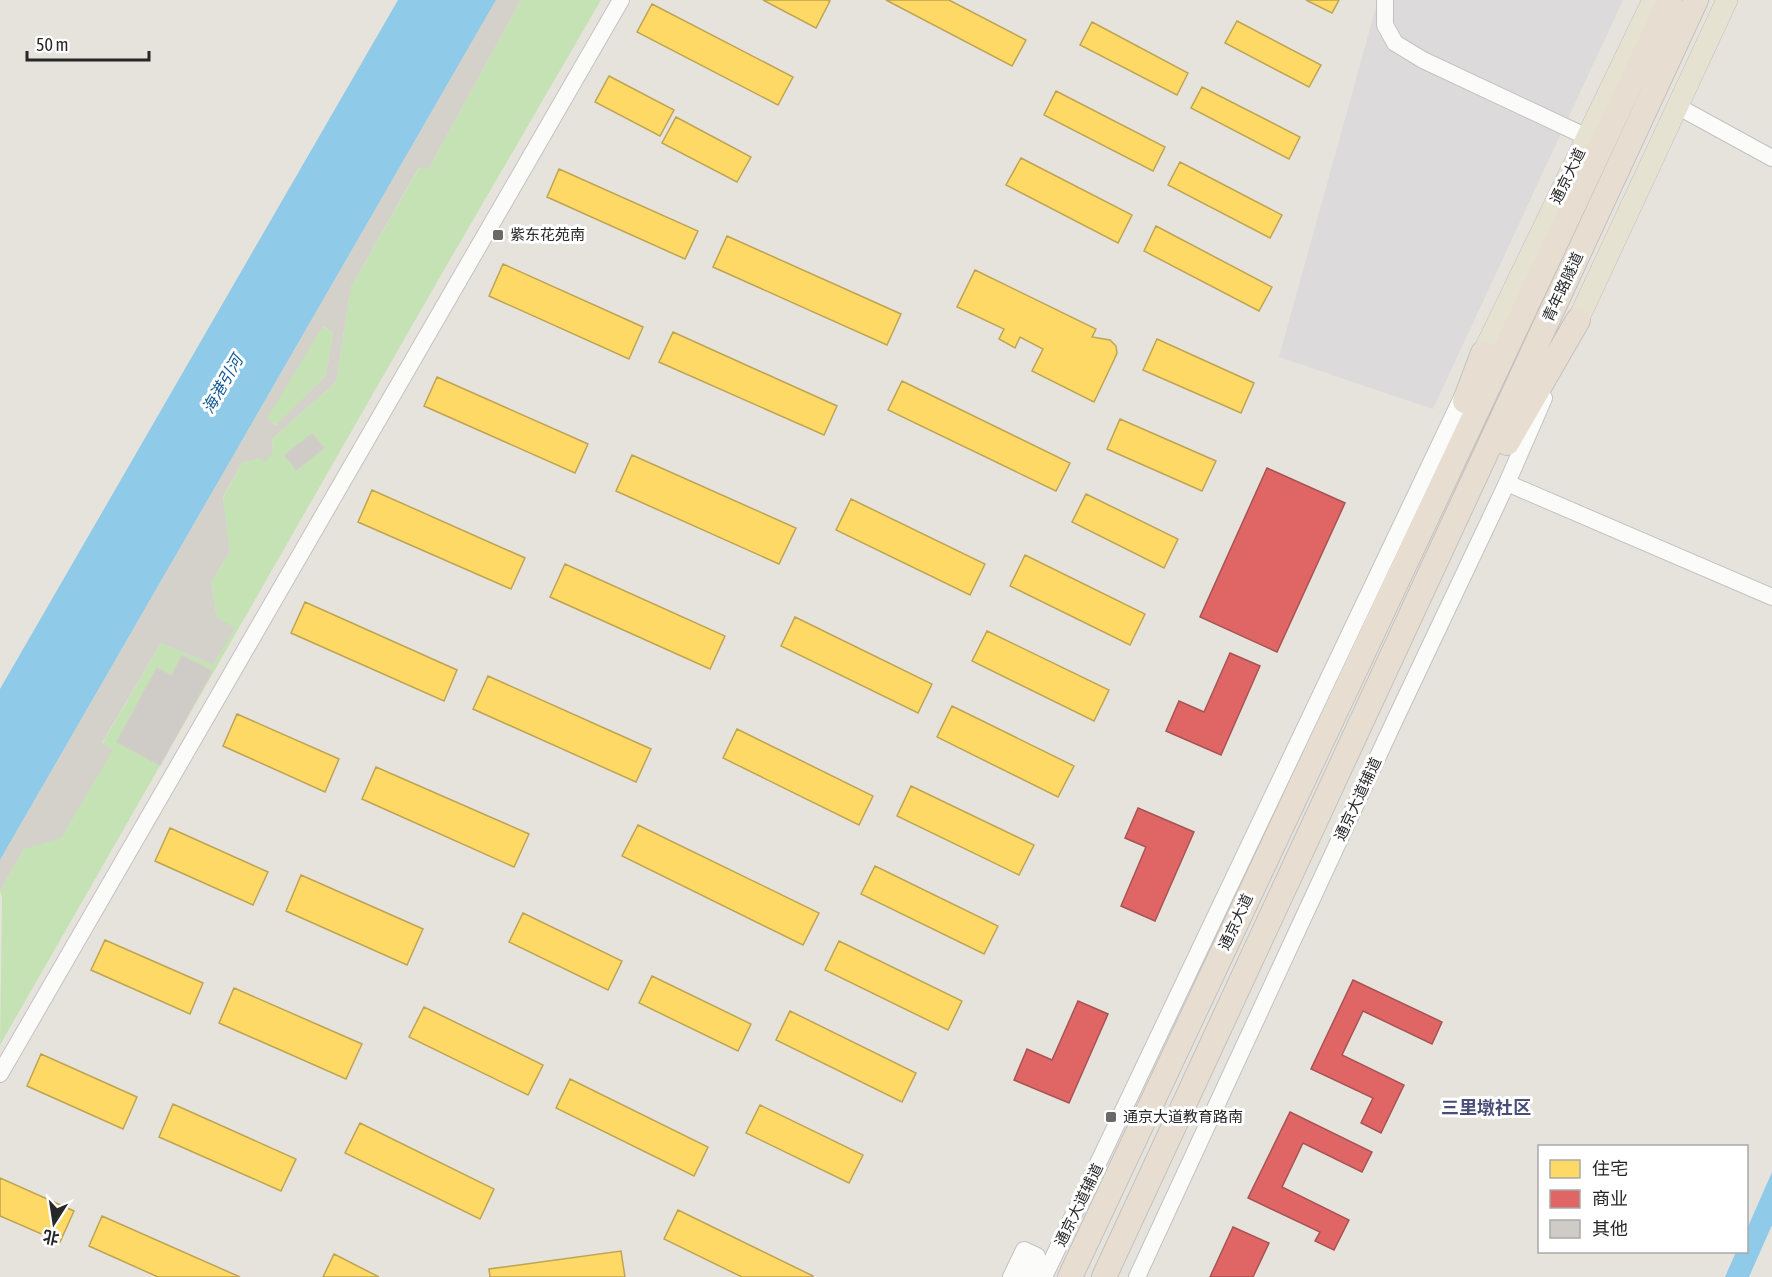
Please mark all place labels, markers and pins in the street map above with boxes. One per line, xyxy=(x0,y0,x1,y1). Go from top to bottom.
place label: 紫东花苑南 xyxy=(510,226,585,243)
marker: 紫东花苑南 xyxy=(491,228,505,242)
place label: 通京大道教育路南 xyxy=(1123,1108,1243,1125)
marker: 通京大道教育路南 xyxy=(1104,1110,1118,1124)

